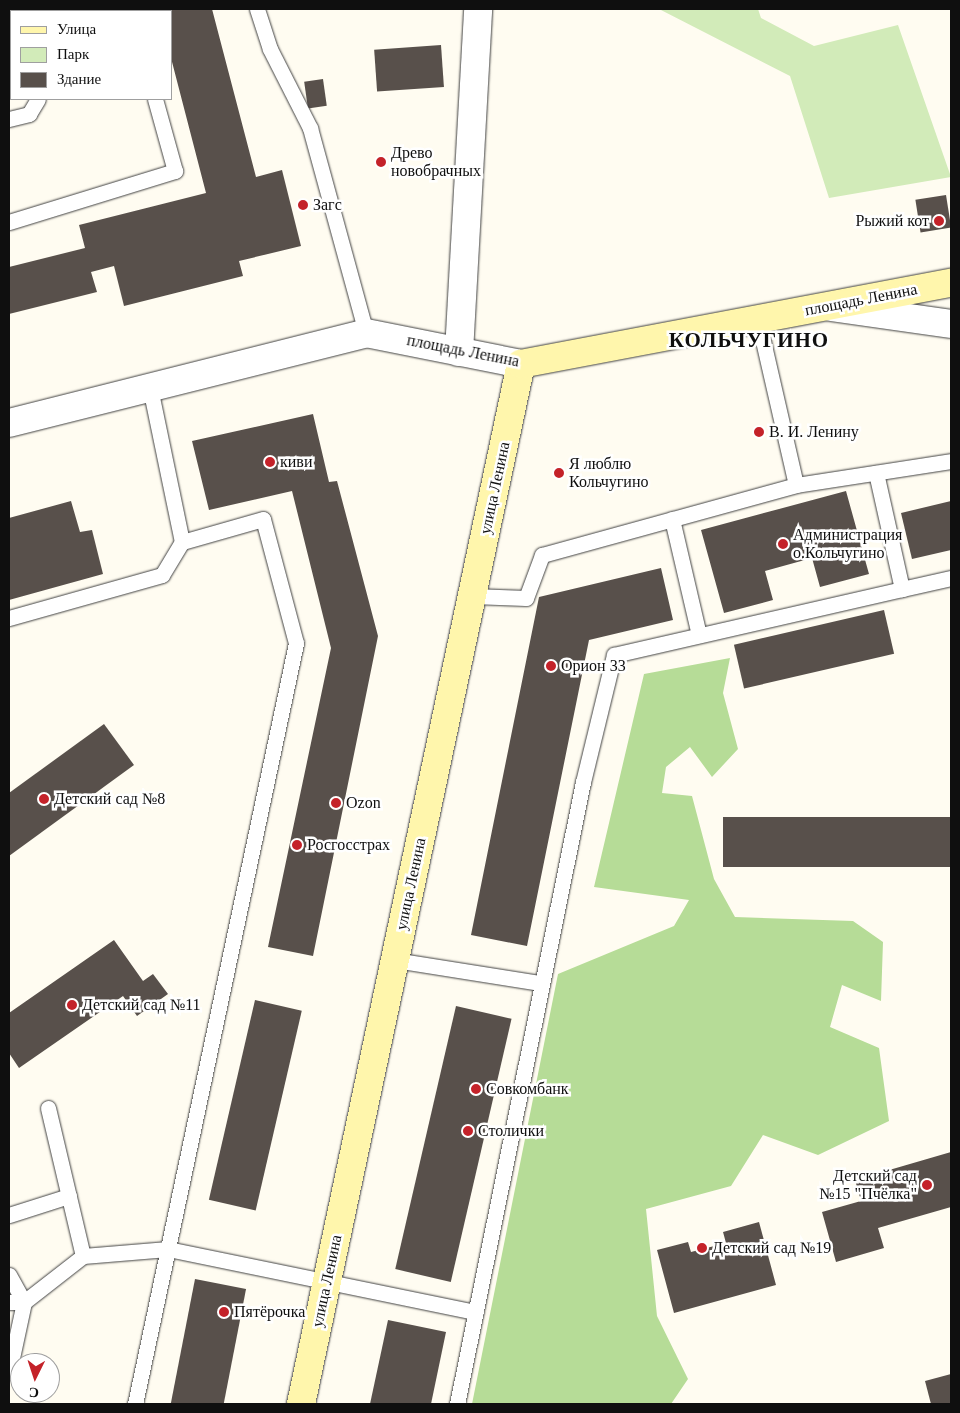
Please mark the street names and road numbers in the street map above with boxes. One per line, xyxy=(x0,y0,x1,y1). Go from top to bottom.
street label: площадь Ленина xyxy=(803,280,919,320)
street label: площадь Ленина xyxy=(405,331,521,371)
street label: улица Ленина xyxy=(476,440,514,536)
street label: улица Ленина xyxy=(392,836,430,932)
street label: улица Ленина xyxy=(308,1233,346,1329)

